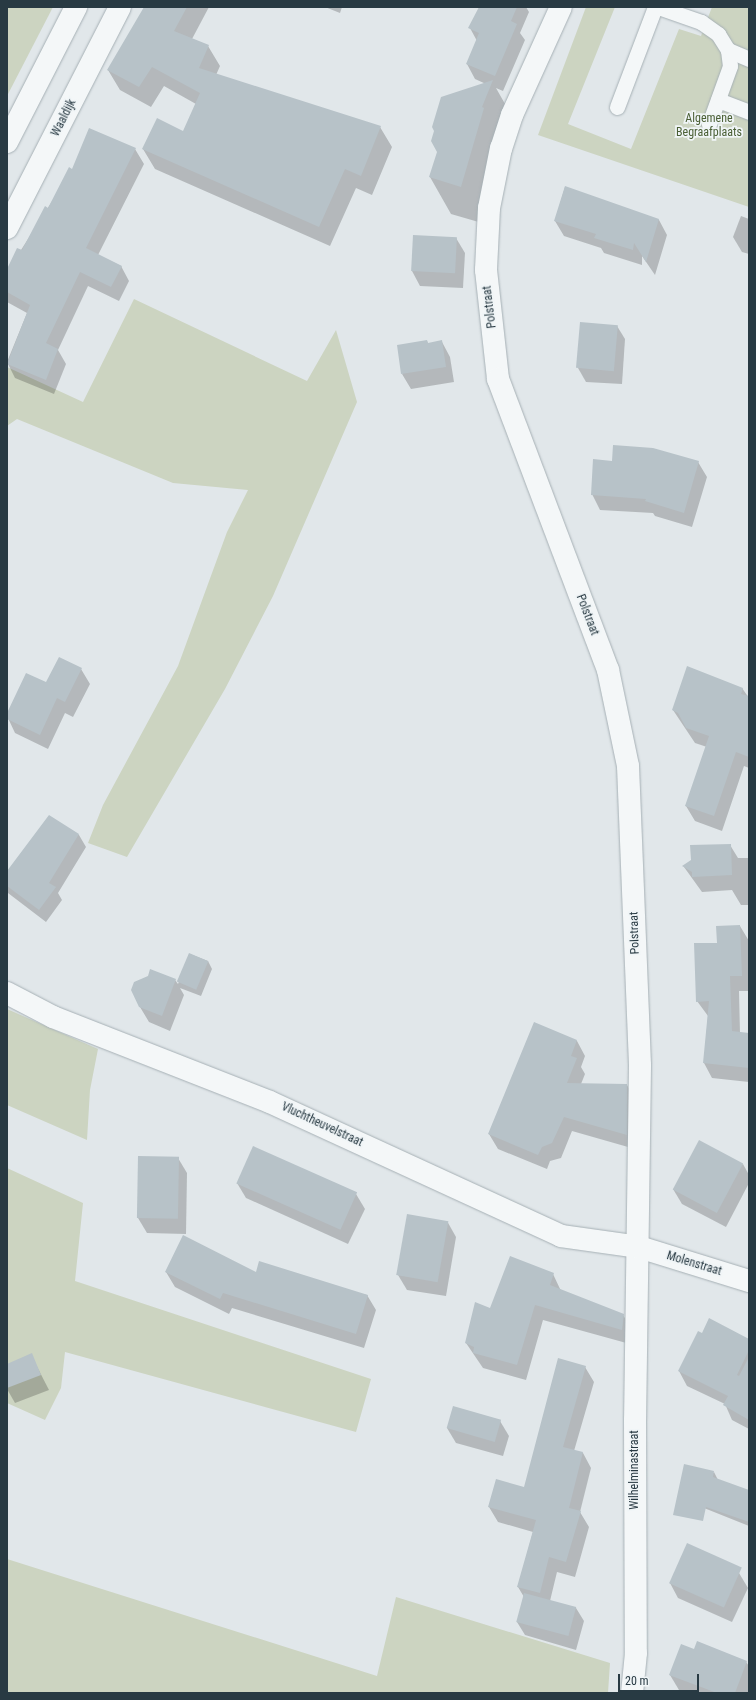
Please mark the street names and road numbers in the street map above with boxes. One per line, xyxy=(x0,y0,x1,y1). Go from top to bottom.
street label: Waaldijk xyxy=(49,97,79,139)
street label: Polstraat xyxy=(480,285,500,329)
street label: Polstraat xyxy=(573,592,601,638)
street label: Polstraat xyxy=(627,911,643,955)
street label: Vluchtheuvelstraat xyxy=(279,1100,365,1150)
street label: Molenstraat xyxy=(665,1249,723,1279)
street label: Wilhelminastraat xyxy=(628,1430,642,1510)

